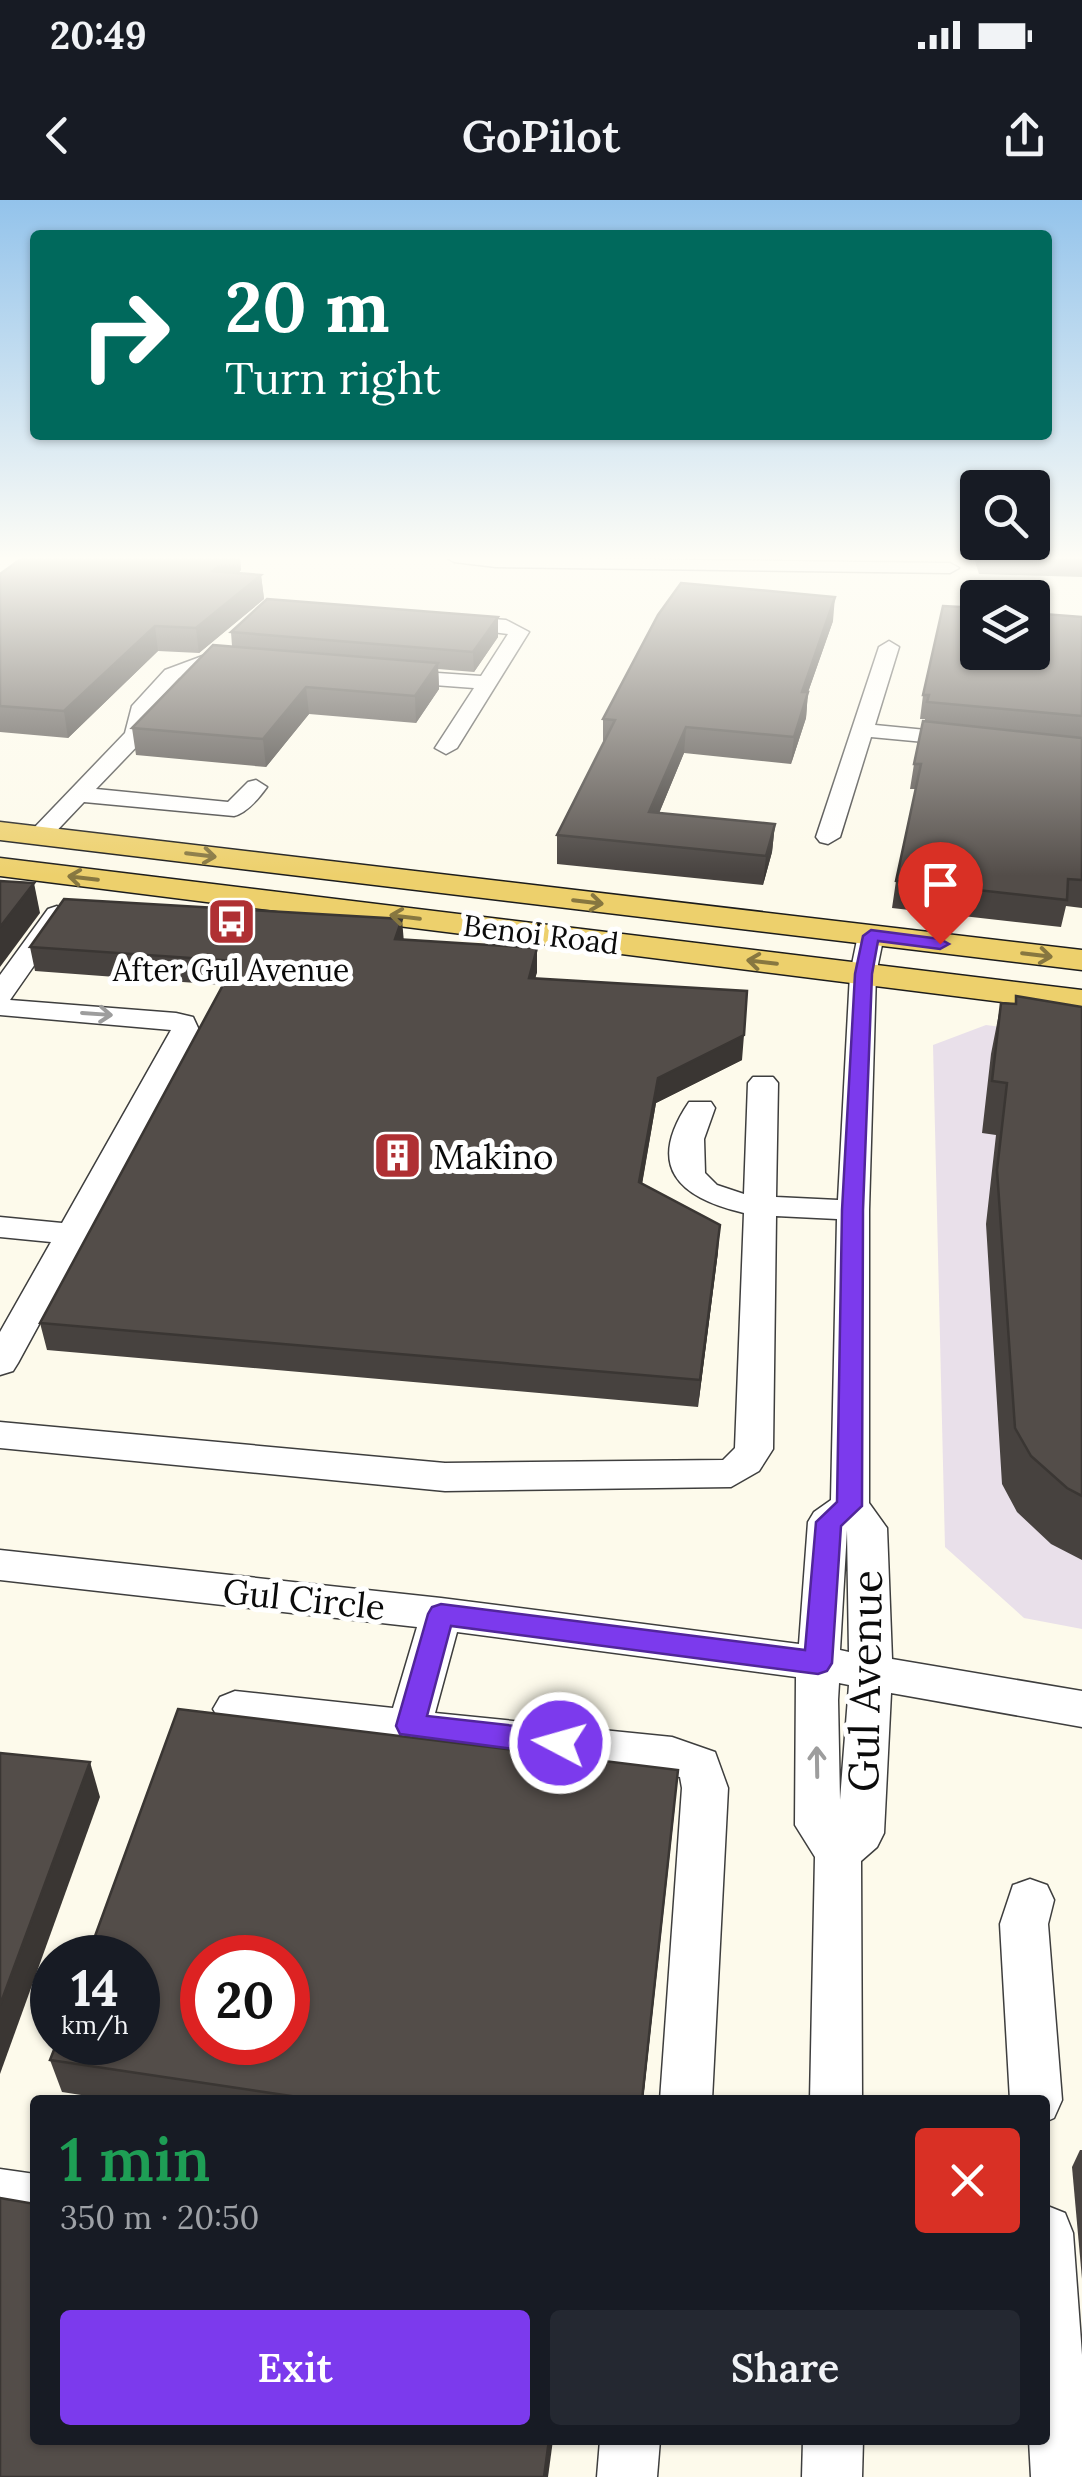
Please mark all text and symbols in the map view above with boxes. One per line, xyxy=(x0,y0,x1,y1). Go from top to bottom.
text: 20:49 xyxy=(50,11,147,59)
text: GoPilot xyxy=(462,107,620,164)
icon: back xyxy=(30,108,85,163)
icon: share xyxy=(997,108,1052,163)
text: 20 m xyxy=(225,262,390,351)
icon: right xyxy=(60,270,190,400)
text: Turn right xyxy=(225,349,441,406)
map controls xyxy=(960,470,1050,670)
button: search xyxy=(960,470,1050,560)
button: layers xyxy=(960,580,1050,670)
pin xyxy=(898,842,983,945)
one-way arrow xyxy=(184,846,217,865)
icon: arrive xyxy=(913,857,968,912)
one-way arrow xyxy=(67,868,99,886)
one-way arrow xyxy=(571,893,603,912)
bus stop icon: After Gul Avenue xyxy=(205,895,257,947)
street label: Benoi Road xyxy=(461,906,621,962)
one-way arrow xyxy=(389,908,422,926)
one-way arrow xyxy=(1021,946,1053,965)
place label: After Gul Avenue xyxy=(112,951,349,989)
one-way arrow xyxy=(747,952,779,970)
one-way arrow xyxy=(81,1005,113,1024)
building icon: Makino xyxy=(372,1130,424,1182)
place label: Makino xyxy=(433,1134,554,1179)
street label: Gul Circle xyxy=(221,1568,387,1630)
street label: Gul Avenue xyxy=(836,1570,894,1792)
position arrow xyxy=(508,1691,612,1795)
one-way arrow xyxy=(807,1746,826,1778)
speed limit sign: 20 xyxy=(180,1935,310,2065)
text: 14 xyxy=(71,1956,119,2020)
text: km/h xyxy=(61,2009,129,2041)
text: 1 min xyxy=(60,2121,210,2197)
button: close xyxy=(915,2128,1020,2233)
text: 350 m · 20:50 xyxy=(60,2197,259,2238)
button: Exit xyxy=(60,2310,530,2425)
button: Share xyxy=(550,2310,1020,2425)

